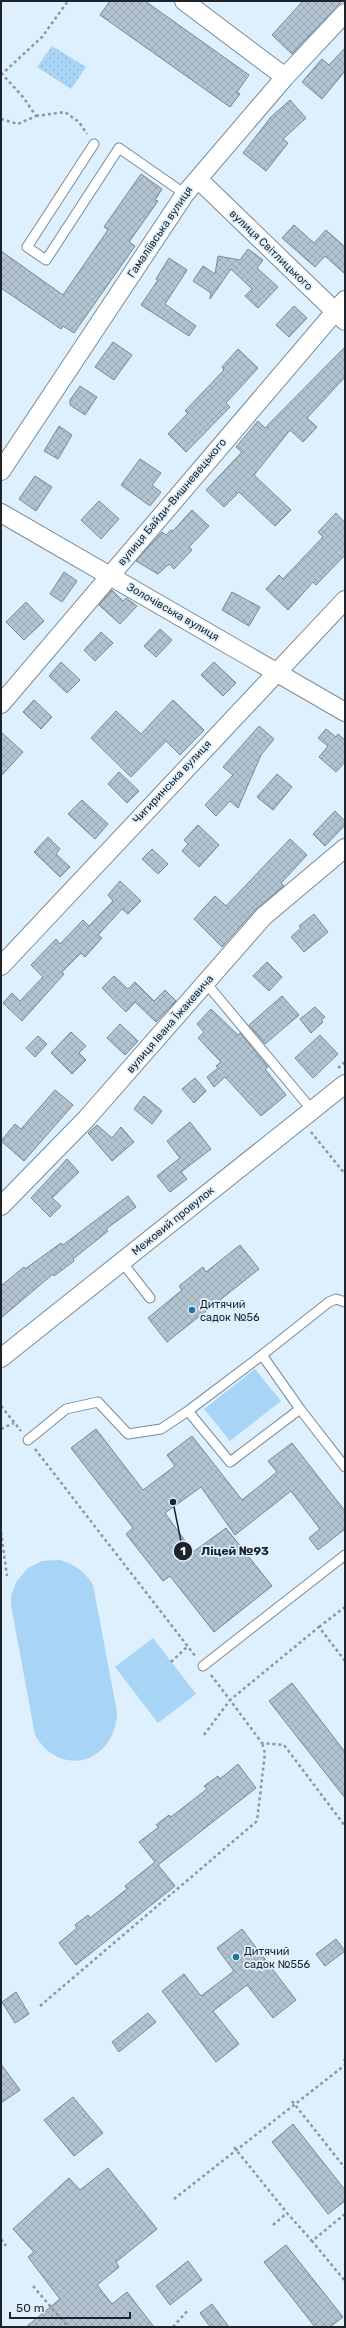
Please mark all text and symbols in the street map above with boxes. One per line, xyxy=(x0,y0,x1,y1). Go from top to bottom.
street label: Гамаліївська вулиця xyxy=(125,184,195,280)
street label: вулиця Світлицького xyxy=(227,207,315,293)
street label: вулиця Байди-Вишневецького xyxy=(115,436,229,568)
street label: Золочівська вулиця xyxy=(124,580,222,644)
street label: Чигиринська вулиця xyxy=(130,738,214,826)
street label: вулиця Івана Їжакевича xyxy=(124,972,216,1076)
street label: Межовий провулок xyxy=(129,1184,217,1258)
place label: Дитячий садок №56 xyxy=(200,1298,260,1324)
marker: Дитячий садок №56 xyxy=(187,1305,197,1315)
callout: Ліцей №93 xyxy=(173,1539,277,1563)
text: 1 xyxy=(180,1544,186,1558)
text: Ліцей №93 xyxy=(201,1544,269,1558)
place label: Дитячий садок №556 xyxy=(244,1945,310,1971)
marker: Дитячий садок №556 xyxy=(231,1952,241,1962)
scale bar xyxy=(10,2294,130,2320)
text: 50 m xyxy=(16,2301,44,2315)

